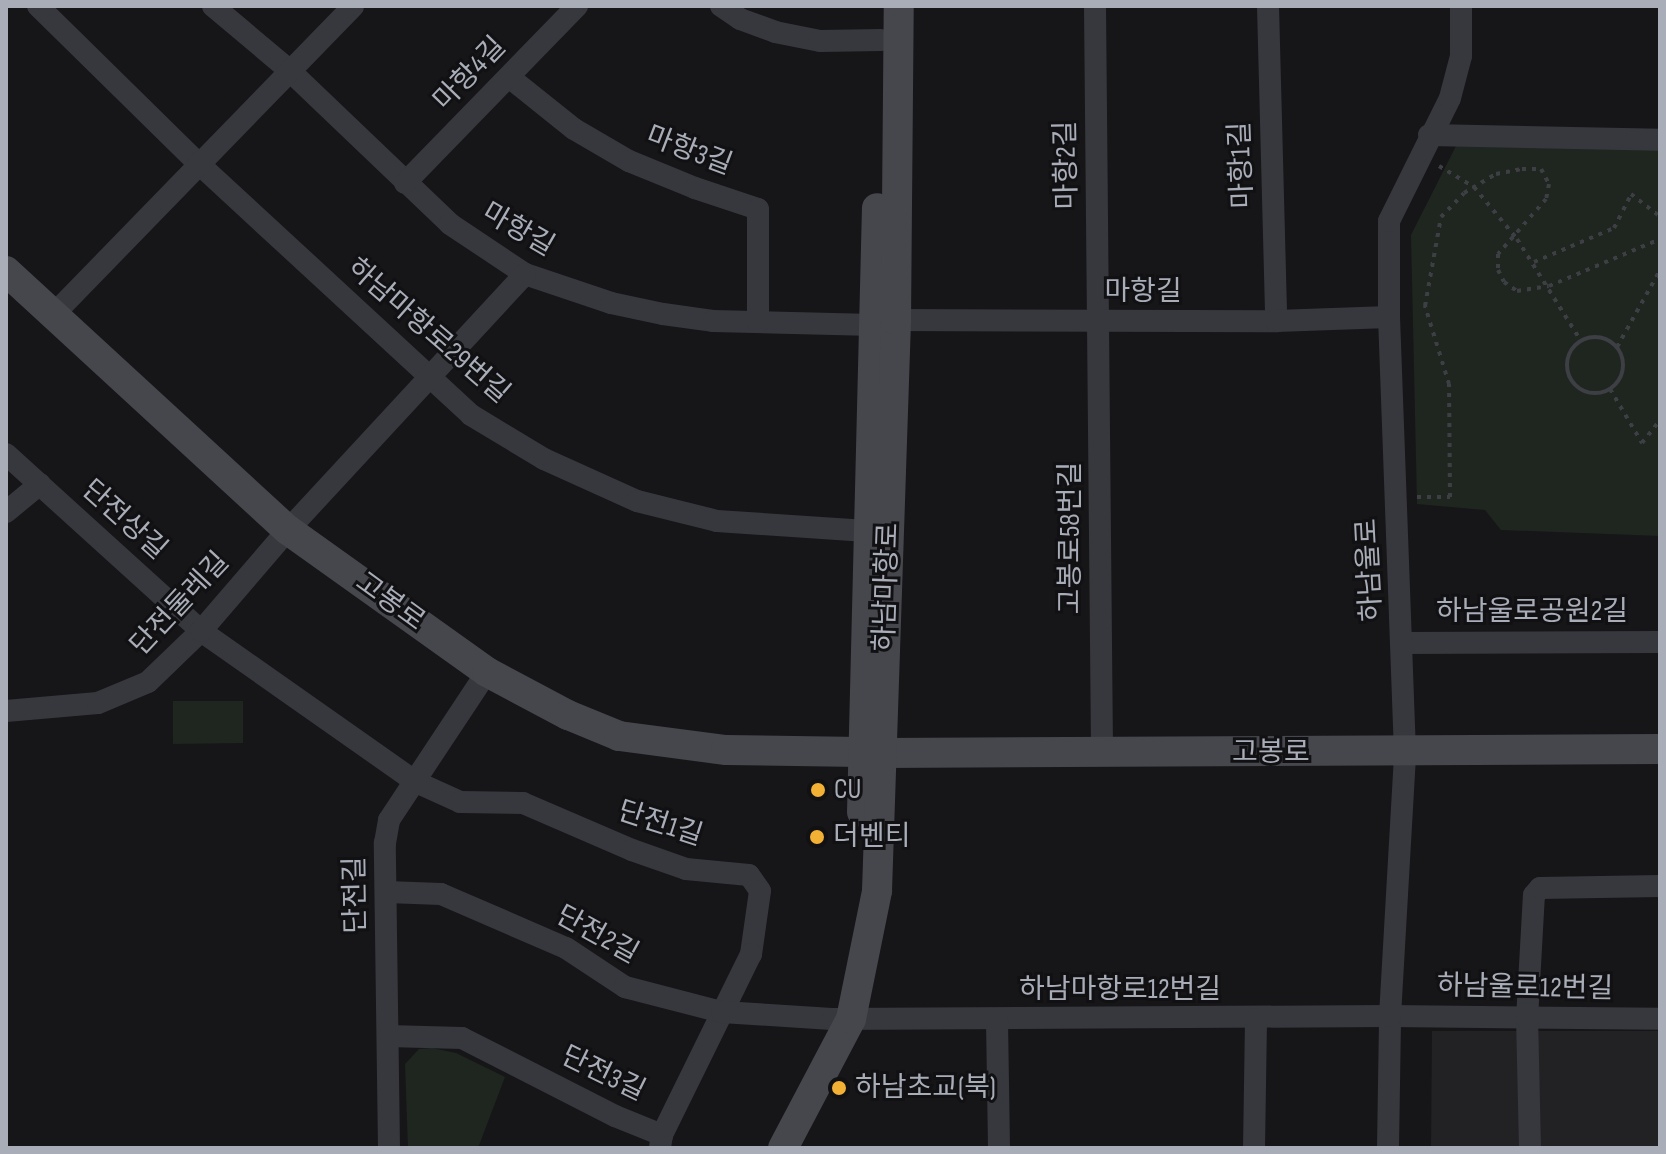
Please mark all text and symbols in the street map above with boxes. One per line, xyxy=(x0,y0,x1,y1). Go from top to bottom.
street label: 마항4길 xyxy=(427,30,513,118)
street label: 마항3길 xyxy=(641,119,737,183)
street label: 마항2길 xyxy=(1049,120,1085,210)
street label: 마항1길 xyxy=(1224,121,1260,209)
street label: 마항길 xyxy=(476,196,560,264)
street label: 하남마항로29번길 xyxy=(340,251,516,411)
street label: 마항길 xyxy=(1104,275,1182,309)
street label: 고봉로58번길 xyxy=(1054,462,1088,614)
street label: 단전상길 xyxy=(74,473,174,567)
street label: 하남울로 xyxy=(1351,518,1389,622)
street label: 하남마항로 xyxy=(868,522,906,652)
street label: 단전둘레길 xyxy=(124,545,236,663)
street label: 고봉로 xyxy=(349,566,431,638)
street label: 하남울로공원2길 xyxy=(1436,595,1628,629)
street label: 고봉로 xyxy=(1232,736,1310,770)
place label: CU xyxy=(834,773,861,807)
marker: CU xyxy=(809,781,827,799)
street label: 단전1길 xyxy=(613,795,707,853)
place label: 더벤티 xyxy=(833,820,910,854)
marker: 더벤티 xyxy=(808,828,826,846)
street label: 단전길 xyxy=(339,856,373,934)
street label: 단전2길 xyxy=(550,899,644,971)
street label: 하남울로12번길 xyxy=(1437,970,1613,1006)
street label: 하남마항로12번길 xyxy=(1019,973,1221,1007)
street label: 단전3길 xyxy=(556,1039,650,1109)
place label: 하남초교(북) xyxy=(855,1071,996,1105)
marker: 하남초교(북) xyxy=(830,1079,848,1097)

